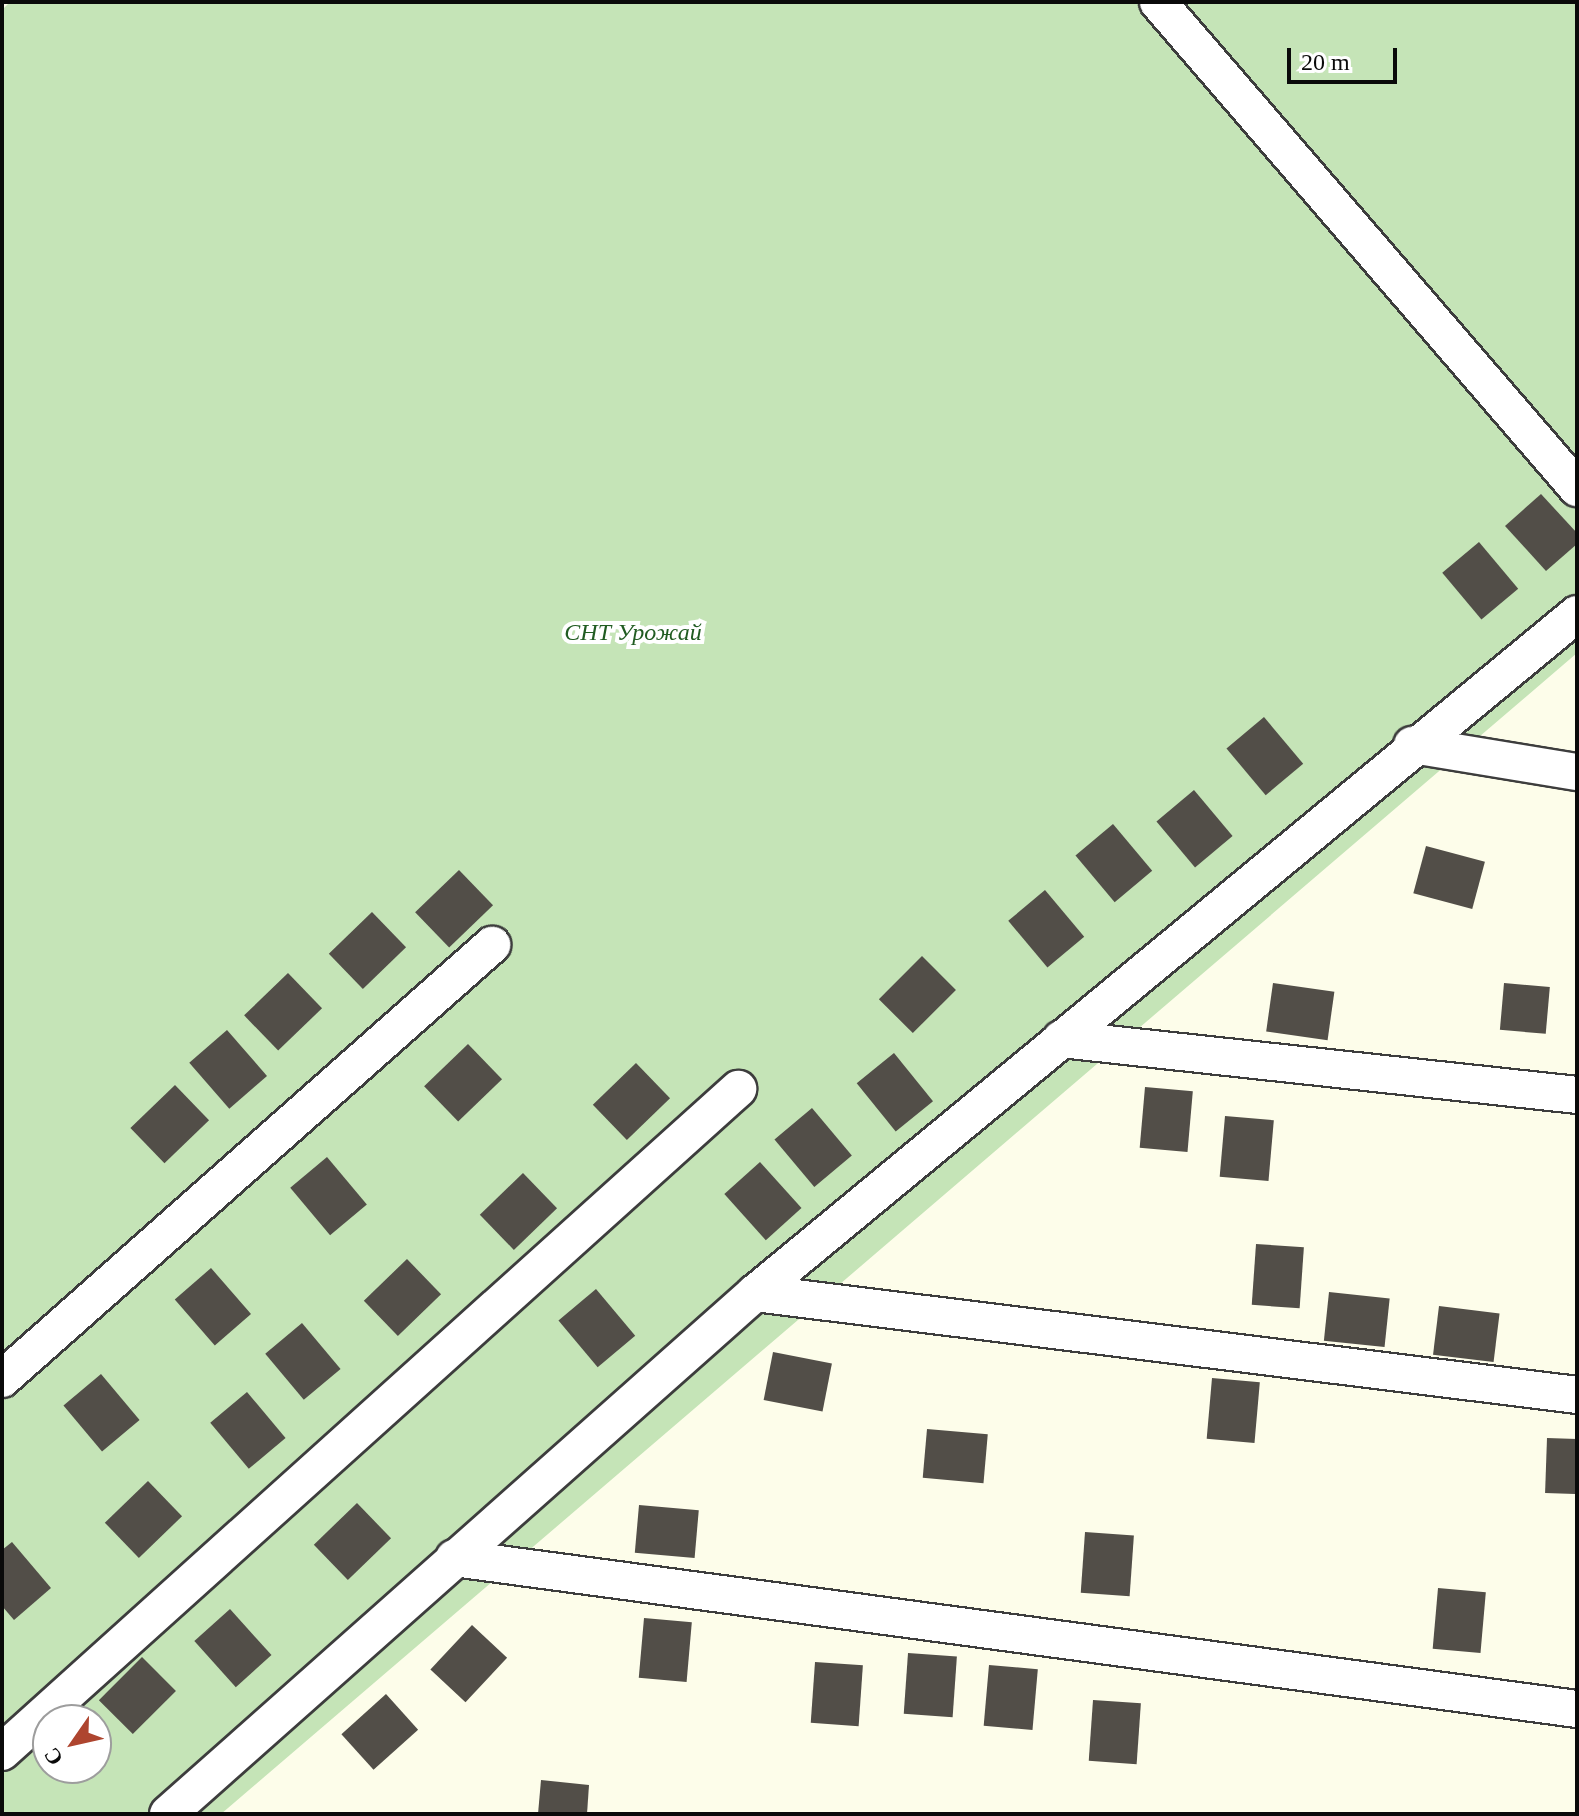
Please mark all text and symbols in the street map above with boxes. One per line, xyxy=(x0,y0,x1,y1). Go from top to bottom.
scale bar xyxy=(1291,32,1401,82)
text: 20 m xyxy=(1301,49,1350,75)
park label: СНТ Урожай xyxy=(564,619,702,647)
north arrow xyxy=(32,1704,112,1784)
text: С xyxy=(39,1743,68,1770)

